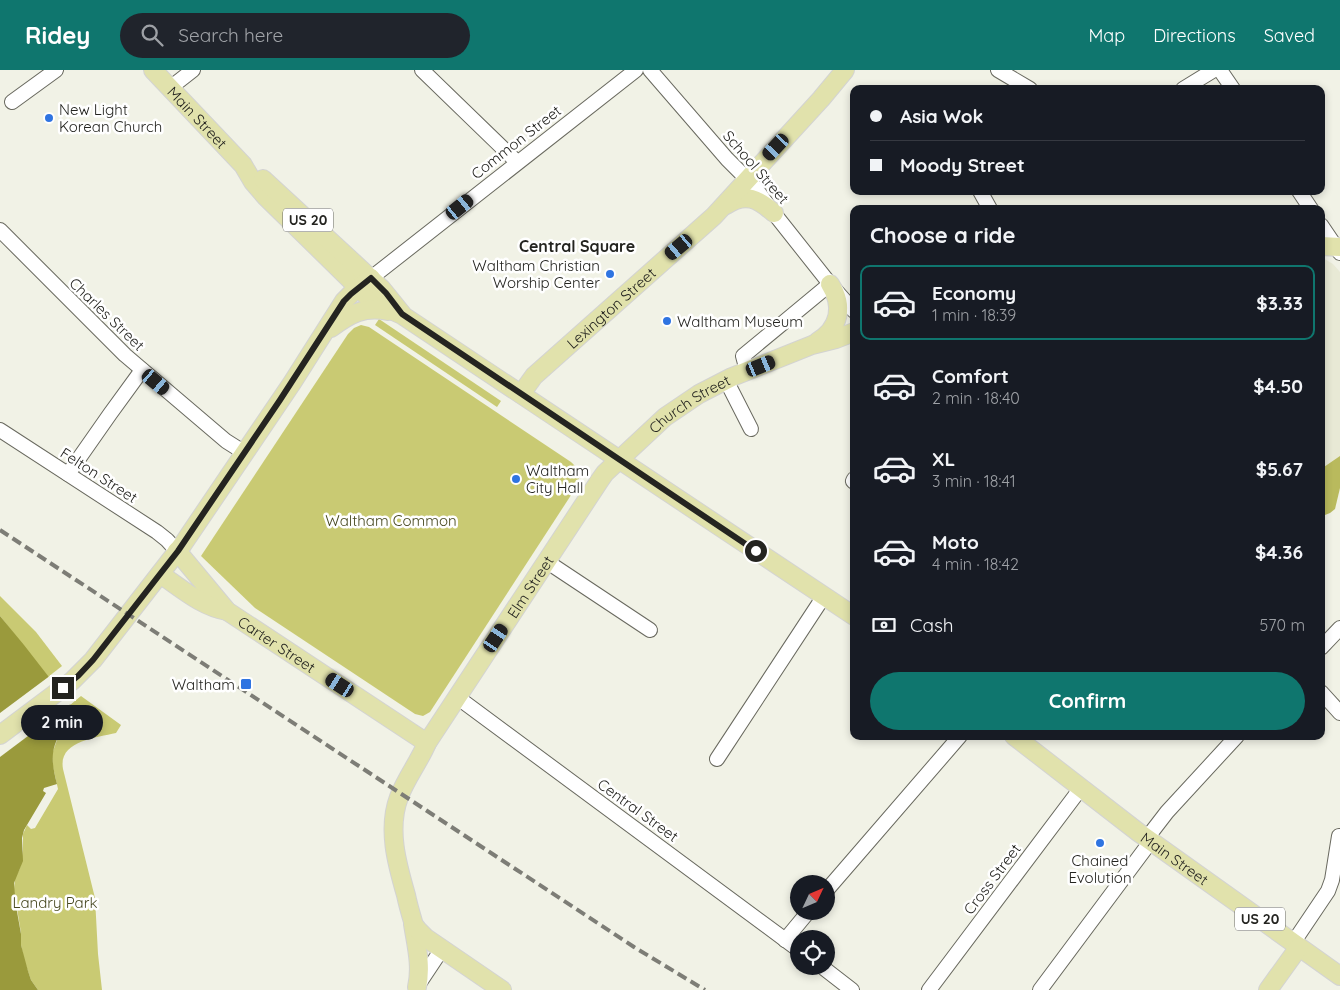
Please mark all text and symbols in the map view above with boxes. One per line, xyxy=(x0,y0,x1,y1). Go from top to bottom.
search box xyxy=(120,13,470,58)
text: Ridey xyxy=(25,20,90,50)
icon: search xyxy=(138,21,166,49)
text: Search here xyxy=(178,23,283,47)
text: Map xyxy=(1088,24,1125,47)
text: Directions xyxy=(1153,24,1236,47)
text: Saved xyxy=(1264,24,1315,47)
street label: Main Street xyxy=(164,82,232,152)
place label: New Light Korean Church xyxy=(59,100,162,136)
street label: Common Street xyxy=(467,101,565,183)
text: Asia Wok xyxy=(900,104,983,128)
marker: New Light Korean Church xyxy=(43,112,55,124)
street label: School Street xyxy=(719,126,793,208)
car xyxy=(760,131,791,163)
text: Moody Street xyxy=(900,153,1025,177)
car xyxy=(443,192,476,222)
road number: US 20 xyxy=(283,208,333,232)
text: Choose a ride xyxy=(870,221,1015,249)
car xyxy=(662,232,695,262)
district label: Central Square xyxy=(519,236,635,256)
place label: Waltham Christian Worship Center xyxy=(472,256,600,292)
street label: Lexington Street xyxy=(562,263,659,352)
marker: Waltham Christian Worship Center xyxy=(604,268,616,280)
street label: Charles Street xyxy=(65,273,149,355)
icon: car xyxy=(872,280,917,325)
text: Economy xyxy=(932,281,1016,305)
text: $3.33 xyxy=(1256,291,1303,315)
text: 1 min · 18:39 xyxy=(932,305,1016,325)
place label: Waltham Museum xyxy=(677,312,803,331)
marker: Waltham Museum xyxy=(661,315,673,327)
car xyxy=(744,353,777,379)
icon: car xyxy=(872,363,917,408)
text: Comfort xyxy=(932,364,1009,388)
car xyxy=(139,367,172,397)
street label: Church Street xyxy=(645,370,733,437)
text: $4.50 xyxy=(1253,374,1303,398)
text: 2 min · 18:40 xyxy=(932,388,1020,408)
street label: Felton Street xyxy=(57,443,141,507)
icon: car xyxy=(872,446,917,491)
text: XL xyxy=(932,447,955,471)
text: $5.67 xyxy=(1256,457,1303,481)
place label: Waltham City Hall xyxy=(526,461,589,497)
text: 3 min · 18:41 xyxy=(932,471,1016,491)
marker: Waltham City Hall xyxy=(510,473,522,485)
park label: Waltham Common xyxy=(325,511,457,530)
icon: car xyxy=(872,529,917,574)
text: Moto xyxy=(932,530,979,554)
route start xyxy=(745,540,767,562)
text: $4.36 xyxy=(1255,540,1303,564)
street label: Elm Street xyxy=(502,552,557,621)
text: 4 min · 18:42 xyxy=(932,554,1019,574)
icon: cash xyxy=(870,611,898,639)
street label: Carter Street xyxy=(235,612,319,676)
text: Cash xyxy=(910,613,954,637)
text: 570 m xyxy=(1260,615,1305,635)
car xyxy=(481,621,510,655)
car xyxy=(323,671,356,699)
button: Confirm xyxy=(870,672,1305,730)
place label: Waltham xyxy=(172,675,235,694)
route end xyxy=(52,677,74,699)
marker: Waltham xyxy=(239,677,253,691)
callout: 2 min xyxy=(22,706,104,740)
text: 2 min xyxy=(41,712,83,732)
street label: Central Street xyxy=(594,774,682,846)
street label: Main Street xyxy=(1137,828,1212,889)
marker: Chained Evolution xyxy=(1094,837,1106,849)
street label: Cross Street xyxy=(959,840,1025,918)
place label: Chained Evolution xyxy=(1068,851,1132,887)
north arrow xyxy=(790,875,835,920)
map controls xyxy=(790,875,835,975)
park label: Landry Park xyxy=(13,893,97,912)
road number: US 20 xyxy=(1235,908,1285,931)
button: locate xyxy=(790,930,835,975)

